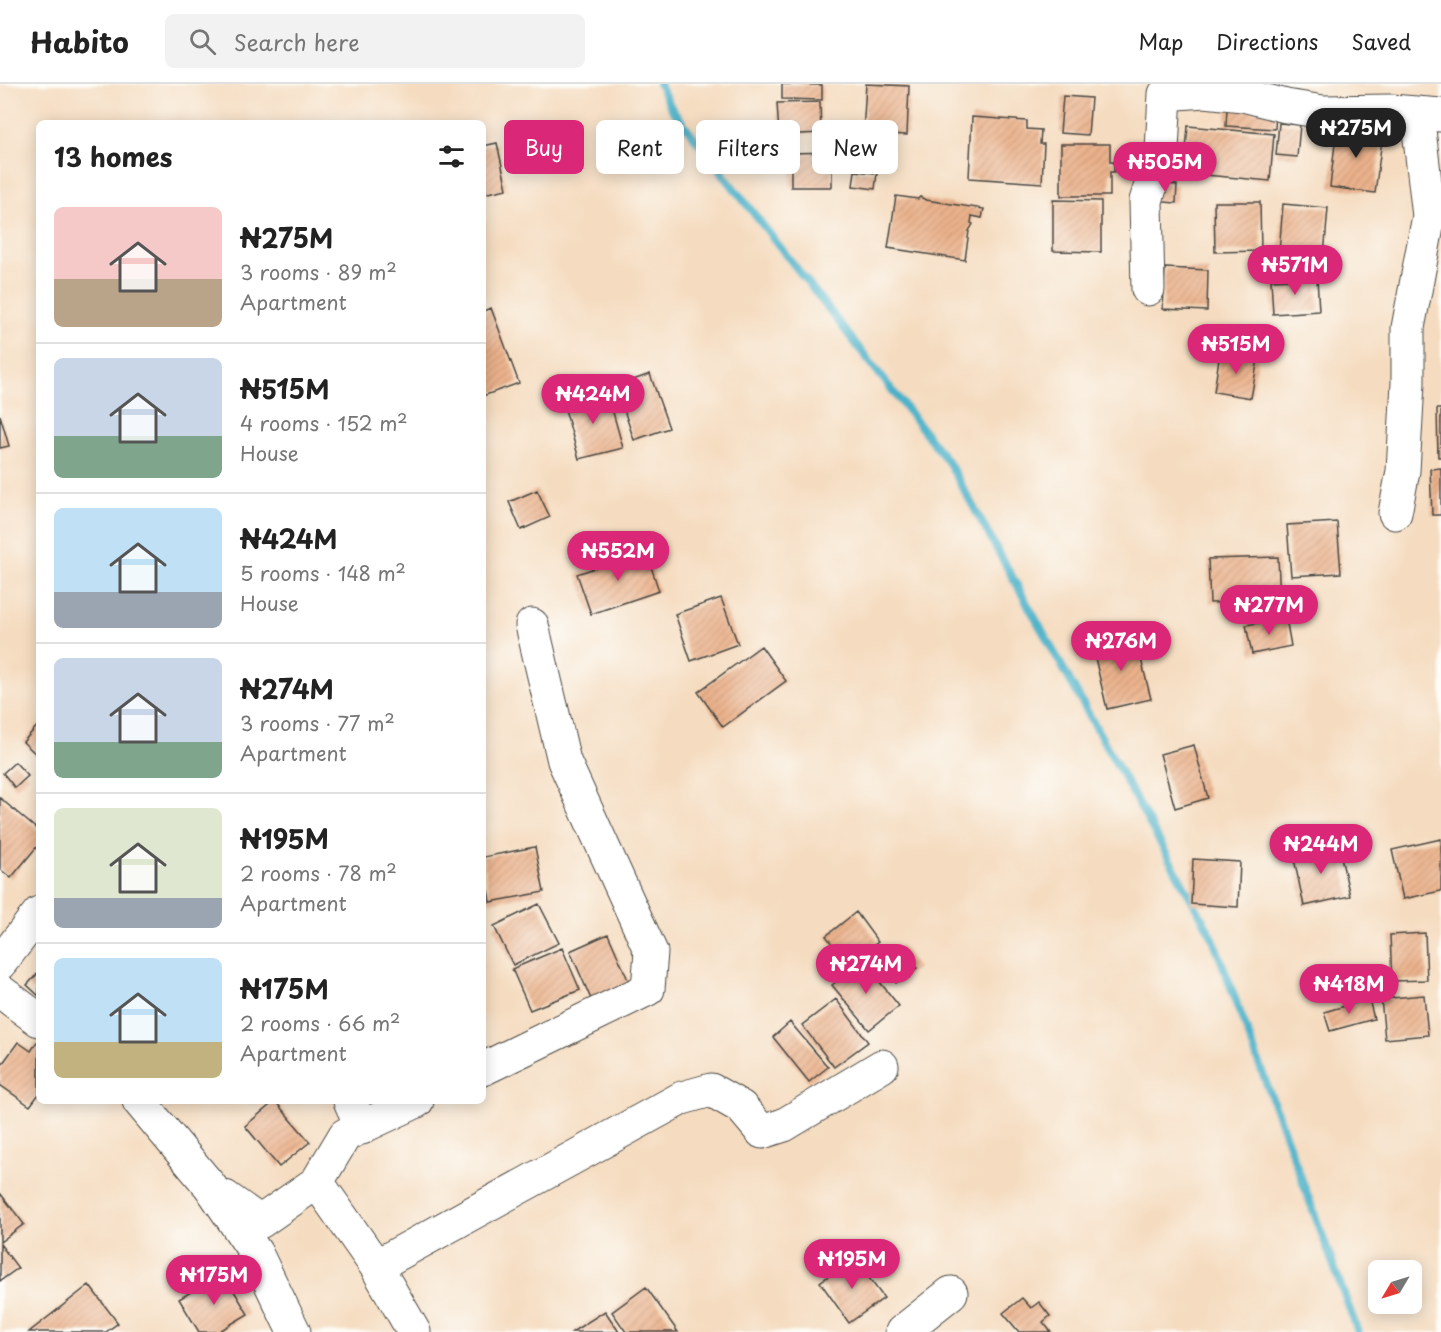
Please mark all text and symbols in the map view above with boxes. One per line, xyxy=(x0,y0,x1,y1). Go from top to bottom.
search box xyxy=(165,14,585,68)
text: Habito xyxy=(30,20,129,63)
icon: search xyxy=(186,25,219,58)
text: Search here xyxy=(234,25,360,58)
text: Map xyxy=(1138,25,1183,57)
text: Directions xyxy=(1216,25,1318,57)
text: Saved xyxy=(1351,25,1411,57)
pin: ₦275M xyxy=(1314,108,1398,159)
text: ₦275M xyxy=(1320,112,1392,142)
chip: Buy xyxy=(504,120,584,174)
chip: Rent xyxy=(596,120,684,174)
chip: Filters xyxy=(696,120,800,174)
chip: New xyxy=(812,120,898,174)
text: 13 homes xyxy=(54,137,172,176)
icon: filters xyxy=(435,140,468,173)
pin: ₦505M xyxy=(1123,142,1207,193)
text: ₦505M xyxy=(1128,146,1202,176)
text: ₦275M xyxy=(240,218,333,257)
icon: home xyxy=(102,231,174,303)
pin: ₦571M xyxy=(1253,245,1337,296)
text: ₦571M xyxy=(1262,249,1328,279)
text: 3 rooms · 89 m² xyxy=(240,257,397,287)
text: Apartment xyxy=(240,287,347,317)
pin: ₦515M xyxy=(1194,324,1278,375)
text: ₦515M xyxy=(1202,328,1270,358)
text: ₦515M xyxy=(240,369,329,408)
pin: ₦424M xyxy=(551,374,635,425)
text: ₦424M xyxy=(556,378,630,408)
icon: home xyxy=(102,382,174,454)
text: 4 rooms · 152 m² xyxy=(240,408,408,438)
text: House xyxy=(240,438,299,468)
text: ₦424M xyxy=(240,519,337,558)
pin: ₦552M xyxy=(576,531,660,582)
icon: home xyxy=(102,532,174,604)
text: ₦552M xyxy=(581,535,655,565)
text: 5 rooms · 148 m² xyxy=(240,558,406,588)
pin: ₦277M xyxy=(1227,585,1311,636)
text: House xyxy=(240,588,299,618)
text: ₦277M xyxy=(1234,589,1304,619)
pin: ₦276M xyxy=(1079,621,1163,672)
text: ₦276M xyxy=(1085,625,1157,655)
text: ₦274M xyxy=(240,669,334,708)
icon: home xyxy=(102,682,174,754)
text: 3 rooms · 77 m² xyxy=(240,708,395,738)
text: Apartment xyxy=(240,738,347,768)
text: ₦195M xyxy=(240,819,329,858)
pin: ₦244M xyxy=(1279,824,1363,875)
text: ₦244M xyxy=(1284,828,1358,858)
icon: home xyxy=(102,832,174,904)
text: 2 rooms · 78 m² xyxy=(240,858,397,888)
text: Apartment xyxy=(240,888,347,918)
pin: ₦274M xyxy=(824,944,908,995)
text: ₦274M xyxy=(830,948,902,978)
pin: ₦418M xyxy=(1307,964,1391,1015)
text: ₦418M xyxy=(1314,968,1384,998)
text: ₦175M xyxy=(240,969,329,1008)
icon: home xyxy=(102,982,174,1054)
text: 2 rooms · 66 m² xyxy=(240,1008,400,1038)
text: Apartment xyxy=(240,1038,347,1068)
pin: ₦195M xyxy=(810,1239,894,1290)
text: ₦195M xyxy=(818,1243,886,1273)
pin: ₦175M xyxy=(172,1255,256,1306)
text: ₦175M xyxy=(180,1259,248,1289)
north arrow xyxy=(1368,1260,1422,1314)
map controls xyxy=(1368,1260,1422,1314)

